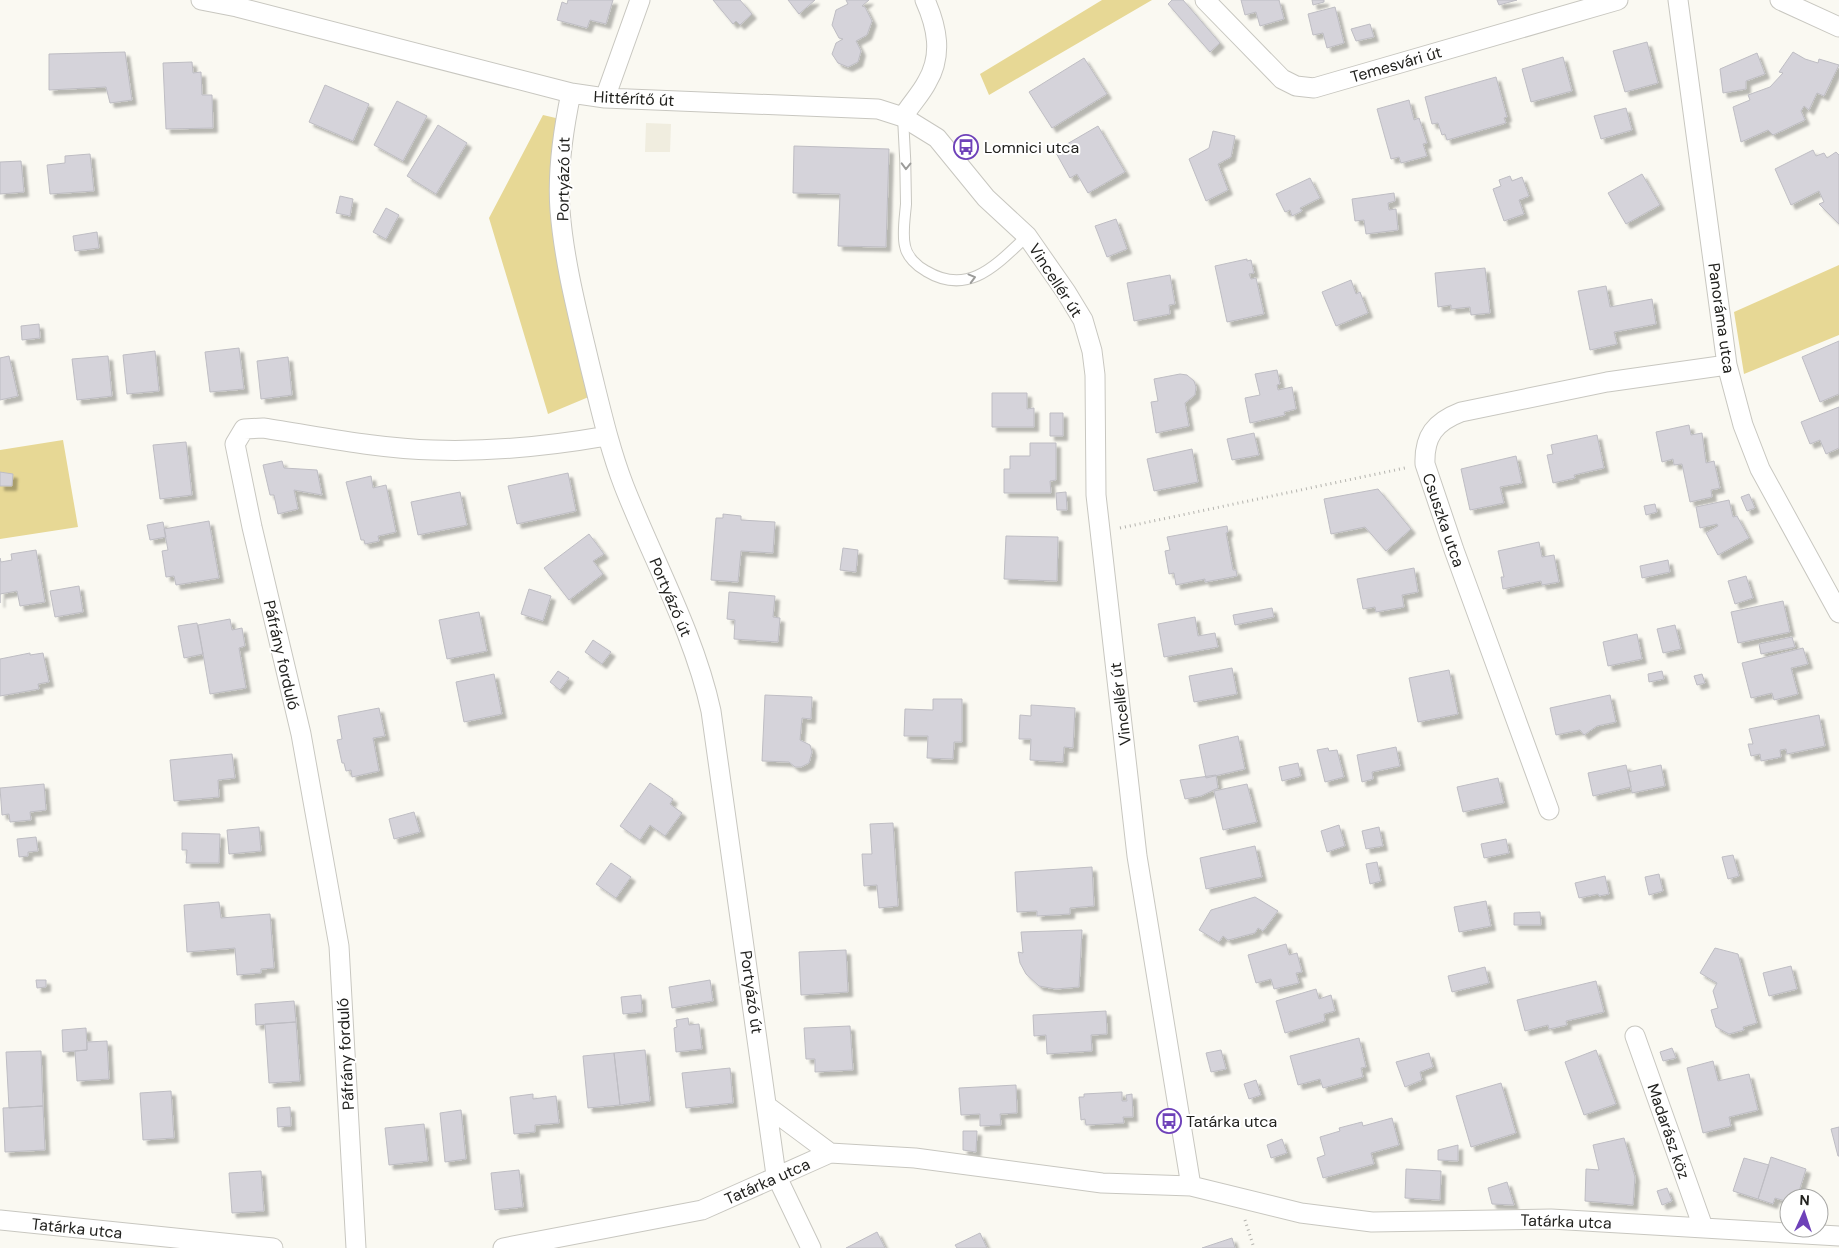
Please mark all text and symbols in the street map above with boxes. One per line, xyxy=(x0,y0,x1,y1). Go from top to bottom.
street label: Temesvári út xyxy=(1348,41,1444,87)
street label: Hittérítő út xyxy=(593,86,675,111)
bus stop icon: Lomnici utca xyxy=(953,134,979,160)
street label: Portyázó út xyxy=(552,137,575,221)
place label: Lomnici utca xyxy=(984,137,1079,158)
one-way arrow xyxy=(901,162,911,170)
street label: Vincellér út xyxy=(1024,239,1087,321)
street label: Panoráma utca xyxy=(1703,262,1740,375)
one-way arrow xyxy=(967,273,976,284)
street label: Csuszka utca xyxy=(1418,470,1469,570)
street label: Portyázó út xyxy=(644,554,697,640)
street label: Páfrány forduló xyxy=(259,598,304,712)
street label: Vincellér út xyxy=(1105,661,1136,747)
street label: Portyázó út xyxy=(735,949,768,1035)
street label: Páfrány forduló xyxy=(332,997,359,1111)
street label: Madarász köz xyxy=(1642,1081,1695,1182)
bus stop icon: Tatárka utca xyxy=(1156,1108,1182,1134)
place label: Tatárka utca xyxy=(1186,1111,1277,1132)
street label: Tatárka utca xyxy=(721,1153,813,1210)
north arrow xyxy=(1779,1188,1829,1238)
text: N xyxy=(1799,1191,1810,1209)
street label: Tatárka utca xyxy=(1520,1209,1612,1234)
street label: Tatárka utca xyxy=(30,1213,123,1244)

